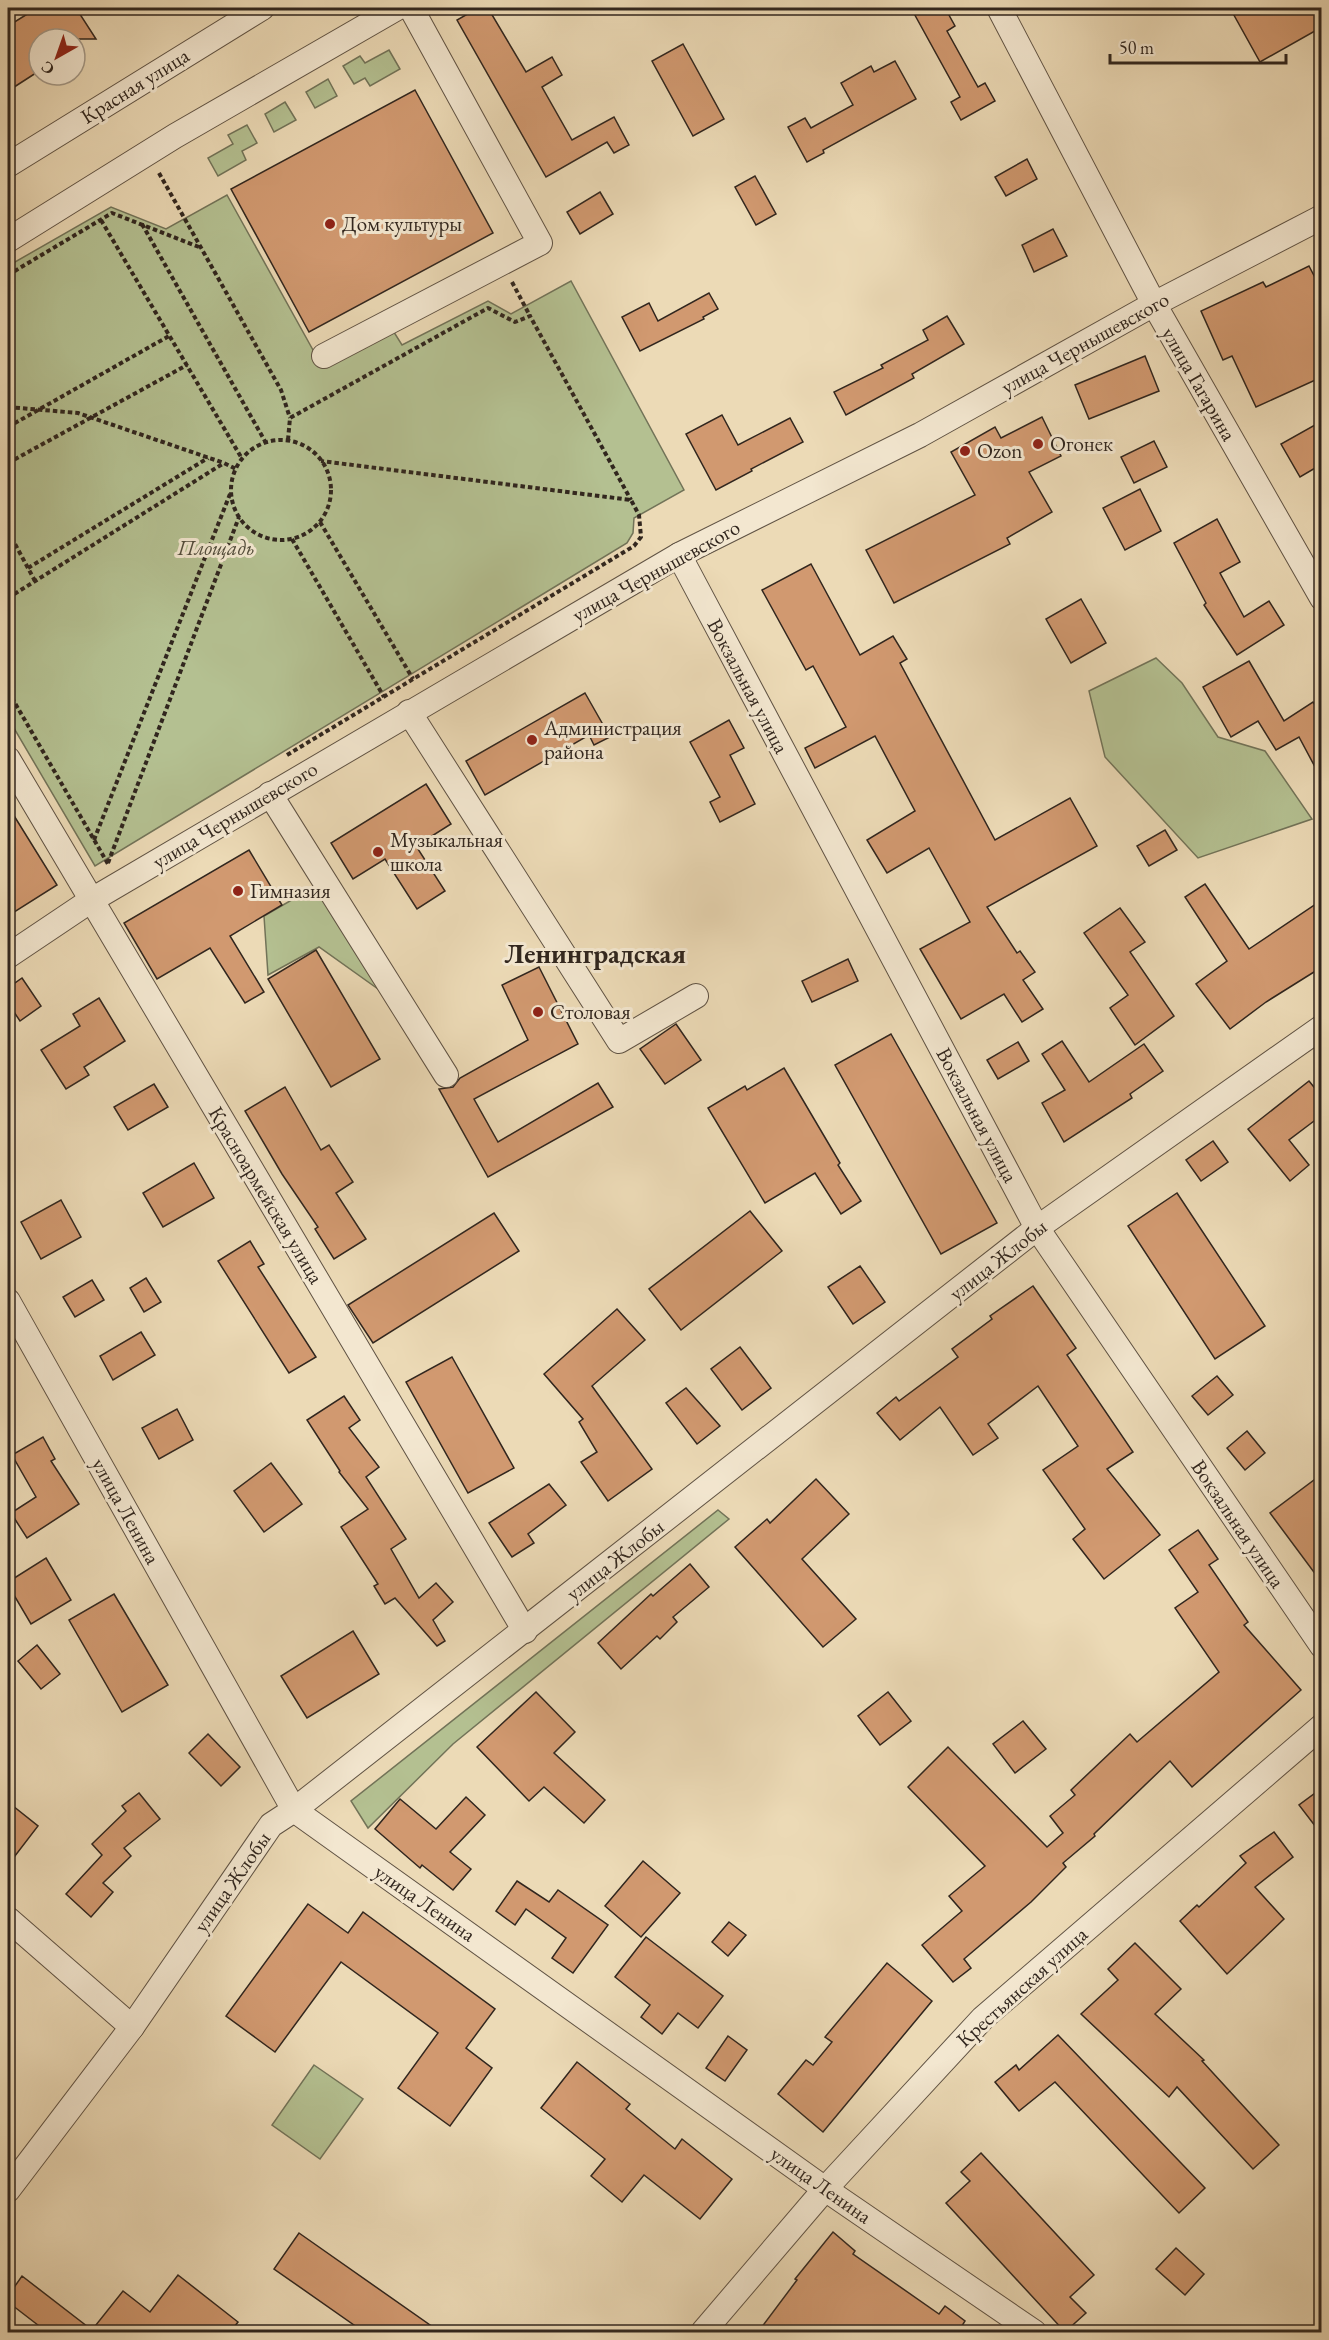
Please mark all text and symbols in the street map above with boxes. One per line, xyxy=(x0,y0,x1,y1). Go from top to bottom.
north arrow xyxy=(27,27,87,87)
scale bar xyxy=(1110,27,1286,65)
text: 50 m xyxy=(1119,36,1154,59)
street label: Красная улица xyxy=(75,41,195,130)
text: С xyxy=(37,56,59,80)
place label: Дом культуры xyxy=(342,210,462,237)
marker: Дом культуры xyxy=(323,217,337,231)
street label: улица Чернышевского xyxy=(996,285,1174,400)
street label: улица Гагарина xyxy=(1156,322,1243,446)
place label: Огонек xyxy=(1050,430,1113,457)
place label: Ozon xyxy=(977,437,1022,464)
marker: Огонек xyxy=(1031,437,1045,451)
marker: Ozon xyxy=(958,444,972,458)
street label: улица Чернышевского xyxy=(567,513,745,628)
park label: Площадь xyxy=(177,534,254,561)
street label: Вокзальная улица xyxy=(702,614,796,758)
place label: Администрация района xyxy=(543,714,682,765)
marker: Администрация района xyxy=(525,733,539,747)
street label: улица Чернышевского xyxy=(147,755,322,875)
place label: Музыкальная школа xyxy=(390,826,503,877)
marker: Музыкальная школа xyxy=(371,845,385,859)
place label: Гимназия xyxy=(250,877,331,904)
marker: Гимназия xyxy=(231,884,245,898)
district label: Ленинградская xyxy=(504,936,686,971)
place label: Столовая xyxy=(550,998,631,1025)
marker: Столовая xyxy=(531,1005,545,1019)
street label: Вокзальная улица xyxy=(931,1043,1025,1187)
street label: Красноармейская улица xyxy=(203,1101,330,1289)
street label: улица Жлобы xyxy=(943,1213,1052,1306)
street label: улица Ленина xyxy=(86,1453,167,1569)
street label: Вокзальная улица xyxy=(1186,1454,1292,1594)
street label: улица Жлобы xyxy=(560,1513,669,1606)
street label: улица Жлобы xyxy=(187,1826,276,1937)
street label: улица Ленина xyxy=(369,1858,482,1948)
street label: Крестьянская улица xyxy=(950,1920,1093,2053)
street label: улица Ленина xyxy=(765,2140,878,2230)

